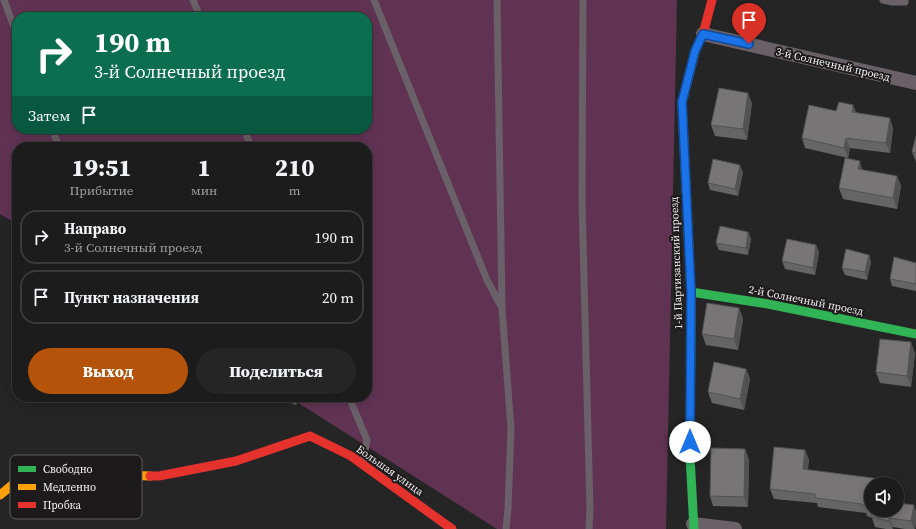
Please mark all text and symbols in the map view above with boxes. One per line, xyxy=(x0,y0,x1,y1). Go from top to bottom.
pin xyxy=(732,3,766,44)
icon: arrive xyxy=(738,9,760,31)
text: 190 m xyxy=(94,23,171,61)
icon: right xyxy=(28,28,80,80)
street label: 3-й Солнечный проезд xyxy=(774,44,891,85)
text: 3-й Солнечный проезд xyxy=(94,59,285,84)
icon: arrive xyxy=(78,104,100,126)
text: Затем xyxy=(28,105,70,126)
text: 19:51 xyxy=(71,151,132,184)
text: 1 xyxy=(198,151,211,184)
text: 210 xyxy=(275,151,314,184)
text: Прибытие xyxy=(70,182,133,199)
text: мин xyxy=(191,182,217,199)
text: m xyxy=(289,182,300,199)
street label: 1-й Партизанский проезд xyxy=(667,196,686,330)
text: Направо xyxy=(64,218,126,239)
icon: right xyxy=(30,226,52,248)
text: 190 m xyxy=(314,227,354,248)
text: 3-й Солнечный проезд xyxy=(64,239,202,256)
street label: 2-й Солнечный проезд xyxy=(747,282,865,319)
icon: arrive xyxy=(30,286,52,308)
text: Пункт назначения xyxy=(64,287,199,308)
text: 20 m xyxy=(322,287,354,308)
button: Выход xyxy=(28,348,188,394)
button: Поделиться xyxy=(196,348,356,394)
position arrow xyxy=(669,421,711,463)
street label: Большая улица xyxy=(353,442,427,499)
legend xyxy=(10,455,142,519)
text: Свободно xyxy=(43,462,93,477)
map controls xyxy=(864,477,904,517)
button: sound xyxy=(864,477,904,517)
text: Медленно xyxy=(43,480,96,495)
text: Пробка xyxy=(43,498,82,513)

